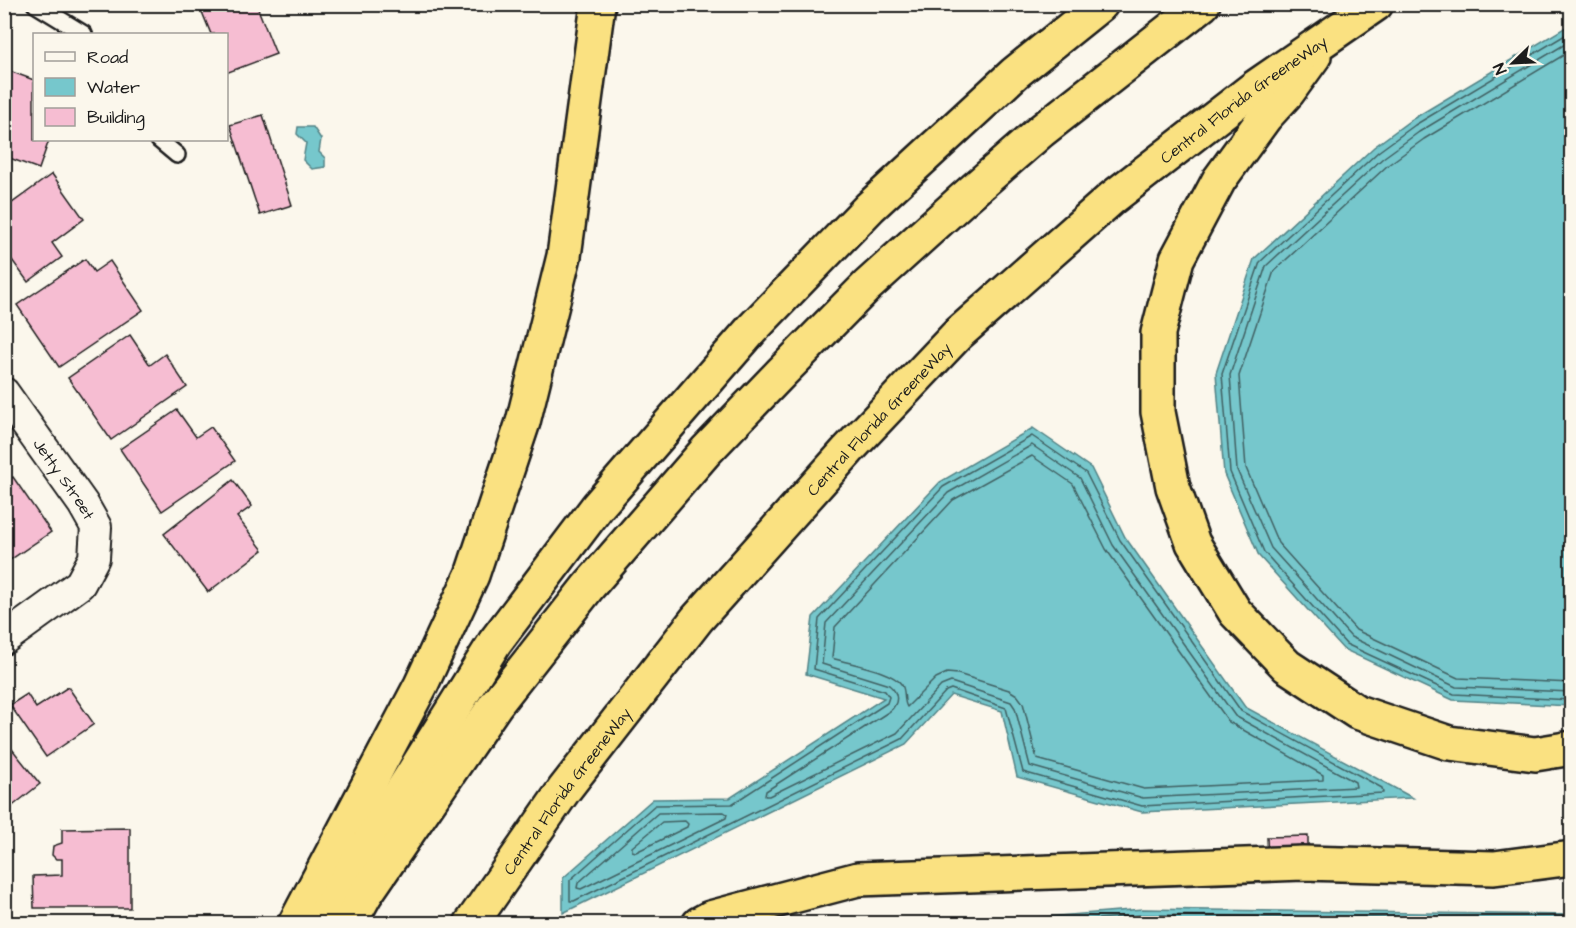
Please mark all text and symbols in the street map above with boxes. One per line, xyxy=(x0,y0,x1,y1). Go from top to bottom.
street label: Central Florida GreeneWay xyxy=(1156,31,1332,169)
legend xyxy=(33,33,228,141)
north arrow xyxy=(1483,33,1543,93)
text: Road xyxy=(87,45,128,70)
text: N xyxy=(1488,60,1512,78)
text: Water xyxy=(87,75,140,100)
text: Building xyxy=(87,105,145,131)
street label: Central Florida GreeneWay xyxy=(802,338,957,501)
street label: Jetty Street xyxy=(28,434,100,524)
street label: Central Florida GreeneWay xyxy=(498,703,637,879)

